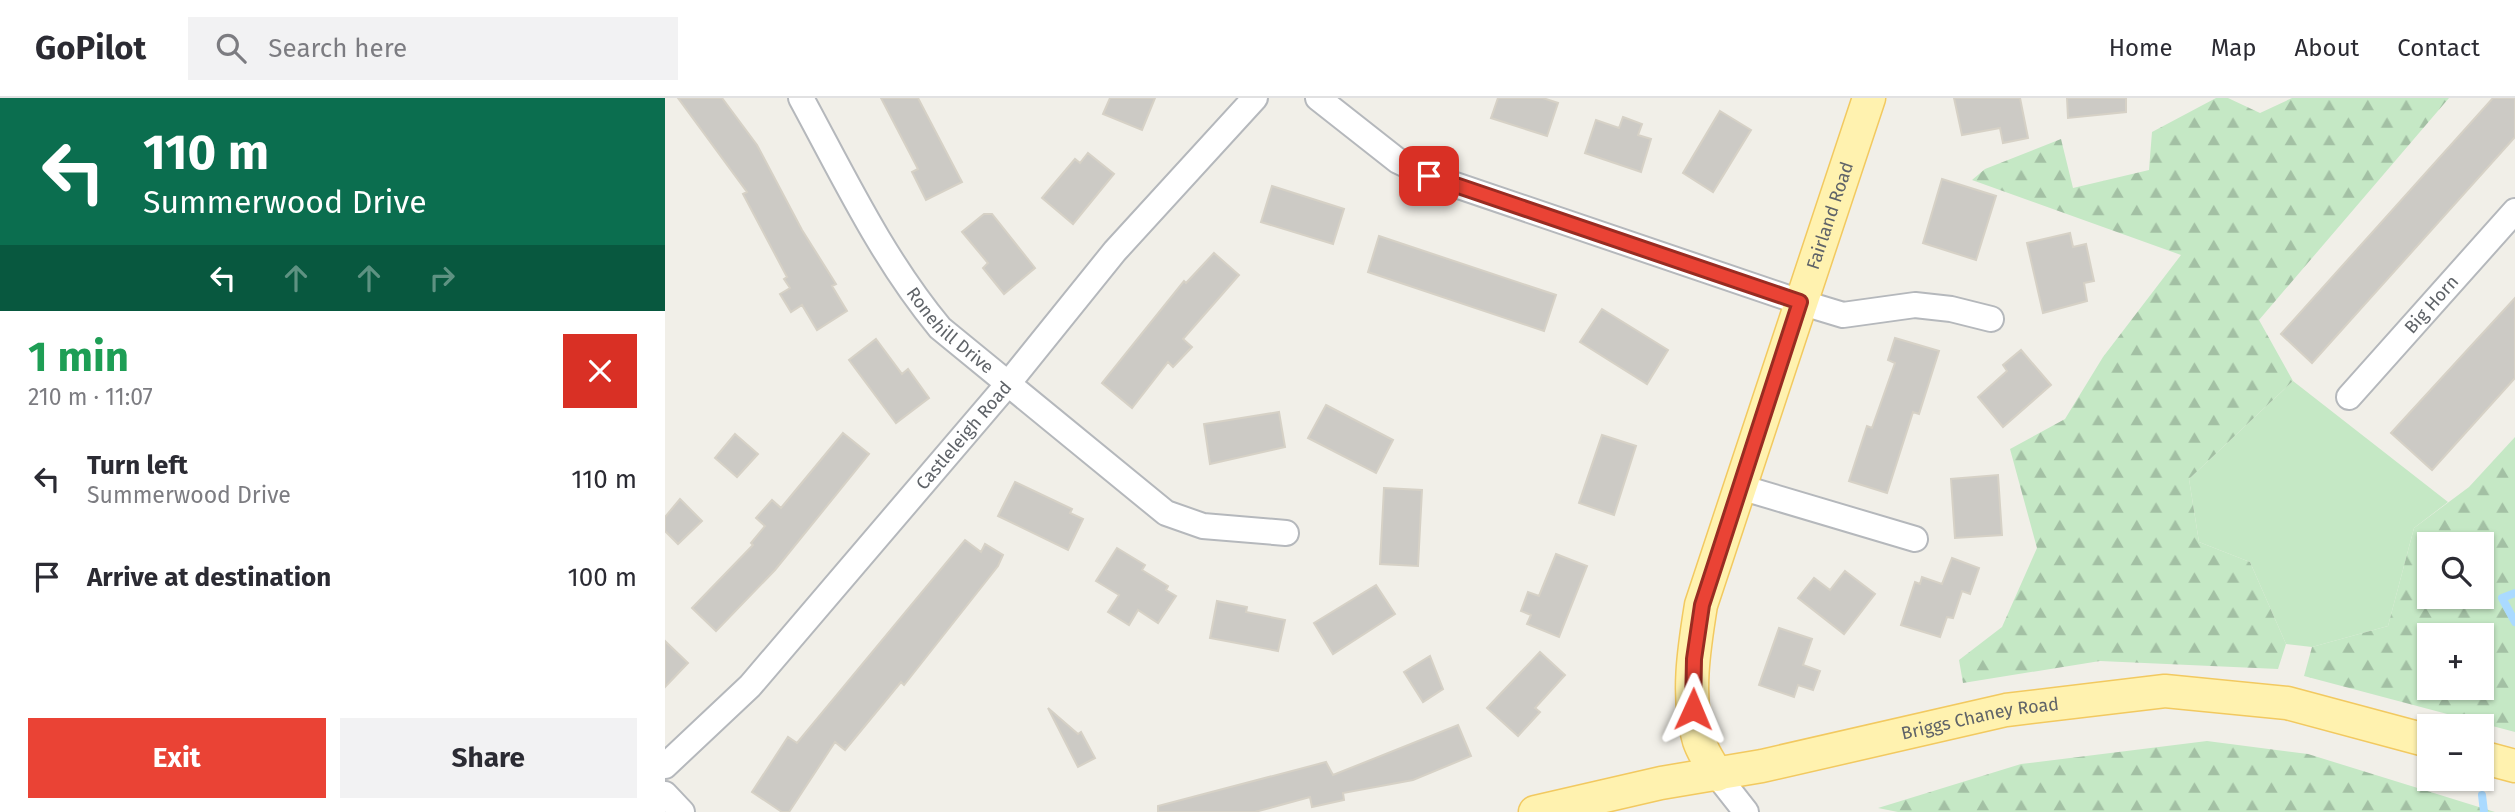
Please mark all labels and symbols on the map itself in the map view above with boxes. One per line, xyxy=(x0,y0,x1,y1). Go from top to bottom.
pin xyxy=(1399,146,1459,206)
street label: Fairland Road xyxy=(1802,159,1858,272)
street label: Big Horn xyxy=(2400,271,2463,338)
street label: Ronehill Drive xyxy=(902,283,998,378)
street label: Castleleigh Road xyxy=(911,377,1016,494)
position arrow xyxy=(1656,672,1730,746)
street label: Briggs Chaney Road xyxy=(1899,693,2060,745)

